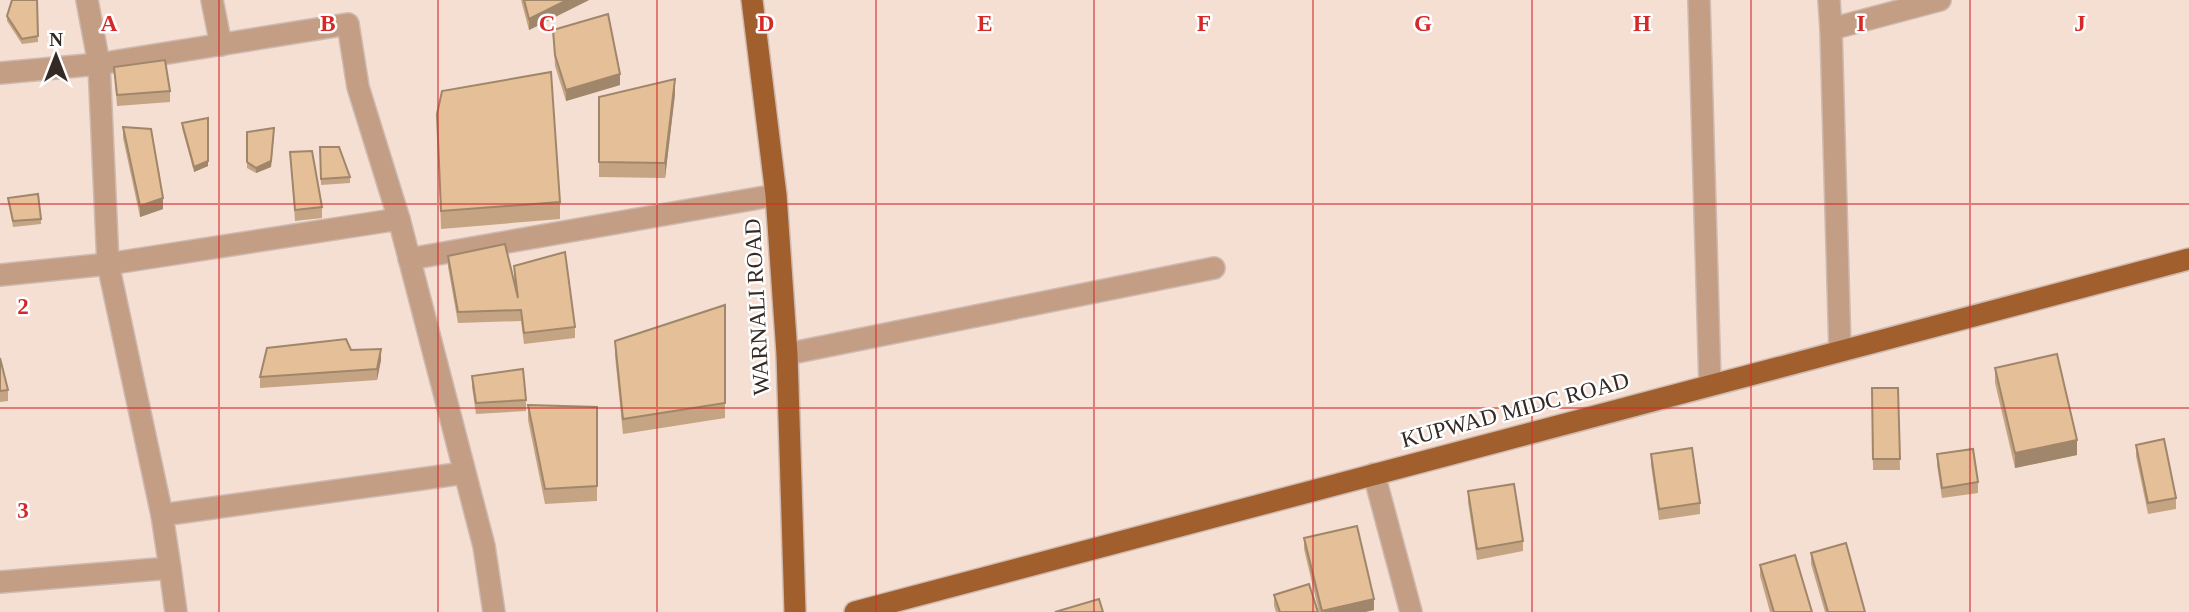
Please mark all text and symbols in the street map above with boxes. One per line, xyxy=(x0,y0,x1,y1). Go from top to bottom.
text: A xyxy=(101,11,118,36)
text: B xyxy=(320,11,336,36)
text: C xyxy=(539,11,555,36)
text: D xyxy=(758,11,774,36)
text: E xyxy=(977,11,993,36)
text: F xyxy=(1197,11,1211,36)
text: G xyxy=(1414,11,1432,36)
text: H xyxy=(1633,11,1651,36)
text: I xyxy=(1857,11,1866,36)
text: J xyxy=(2074,11,2086,36)
north arrow xyxy=(21,21,91,91)
text: N xyxy=(49,29,63,50)
street label: WARNALI ROAD xyxy=(740,218,774,396)
text: 2 xyxy=(17,294,29,319)
street label: KUPWAD MIDC ROAD xyxy=(1398,367,1632,453)
text: 3 xyxy=(17,498,29,523)

